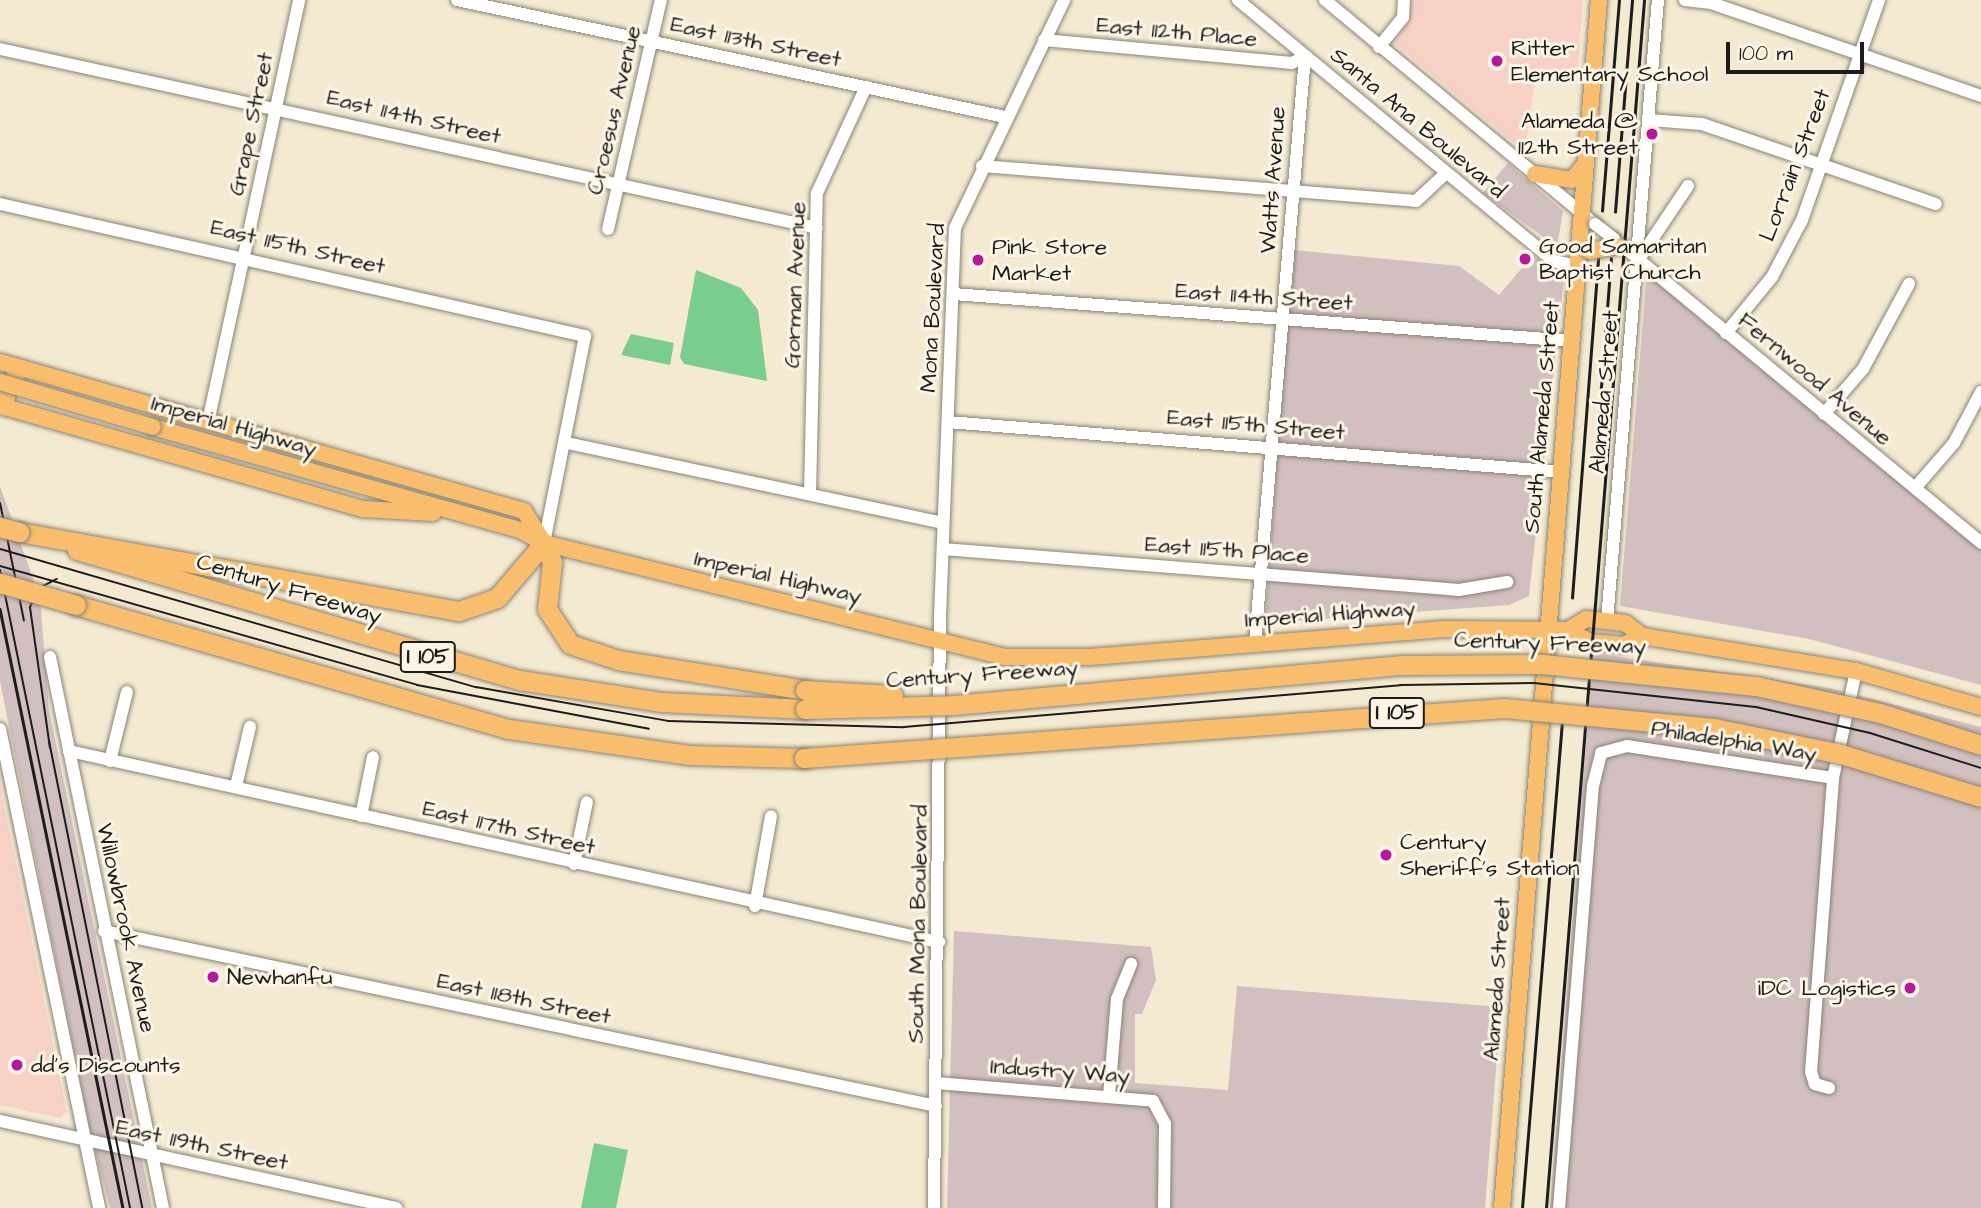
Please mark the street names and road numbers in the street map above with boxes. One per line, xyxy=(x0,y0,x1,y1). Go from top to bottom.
street label: East 113th Street xyxy=(668,10,844,74)
street label: East 112th Place xyxy=(1095,11,1259,53)
street label: Croesus Avenue xyxy=(581,23,647,197)
street label: Santa Ana Boulevard xyxy=(1325,42,1511,204)
street label: Grape Street xyxy=(222,50,280,198)
street label: East 114th Street xyxy=(324,84,504,150)
street label: Lorrain Street xyxy=(1753,85,1837,245)
street label: Watts Avenue xyxy=(1254,106,1292,254)
street label: Gorman Avenue xyxy=(778,201,812,369)
street label: East 115th Street xyxy=(208,213,388,281)
street label: Mona Boulevard xyxy=(915,223,951,393)
street label: East 114th Street xyxy=(1174,277,1354,317)
street label: South Alameda Street xyxy=(1518,300,1566,534)
street label: Fernwood Avenue xyxy=(1732,306,1898,452)
street label: Alameda Street xyxy=(1583,309,1625,475)
street label: Imperial Highway xyxy=(148,389,320,463)
street label: East 115th Street xyxy=(1166,403,1346,447)
street label: East 115th Place xyxy=(1144,530,1310,570)
street label: Imperial Highway xyxy=(692,544,864,610)
street label: Century Freeway xyxy=(193,548,385,630)
street label: Imperial Highway xyxy=(1244,594,1416,634)
street label: Century Freeway xyxy=(1454,626,1646,660)
road number: I 105 xyxy=(398,640,458,674)
street label: Century Freeway xyxy=(885,654,1079,694)
road number: I 105 xyxy=(1367,696,1427,730)
street label: Philadelphia Way xyxy=(1649,714,1819,768)
street label: East 117th Street xyxy=(420,795,598,861)
street label: South Mona Boulevard xyxy=(902,804,934,1044)
street label: Willowbrook Avenue xyxy=(90,821,162,1035)
street label: Alameda Street xyxy=(1478,896,1516,1062)
street label: East 118th Street xyxy=(435,967,613,1031)
street label: Industry Way xyxy=(989,1052,1131,1090)
street label: East 119th Street xyxy=(113,1113,291,1177)

